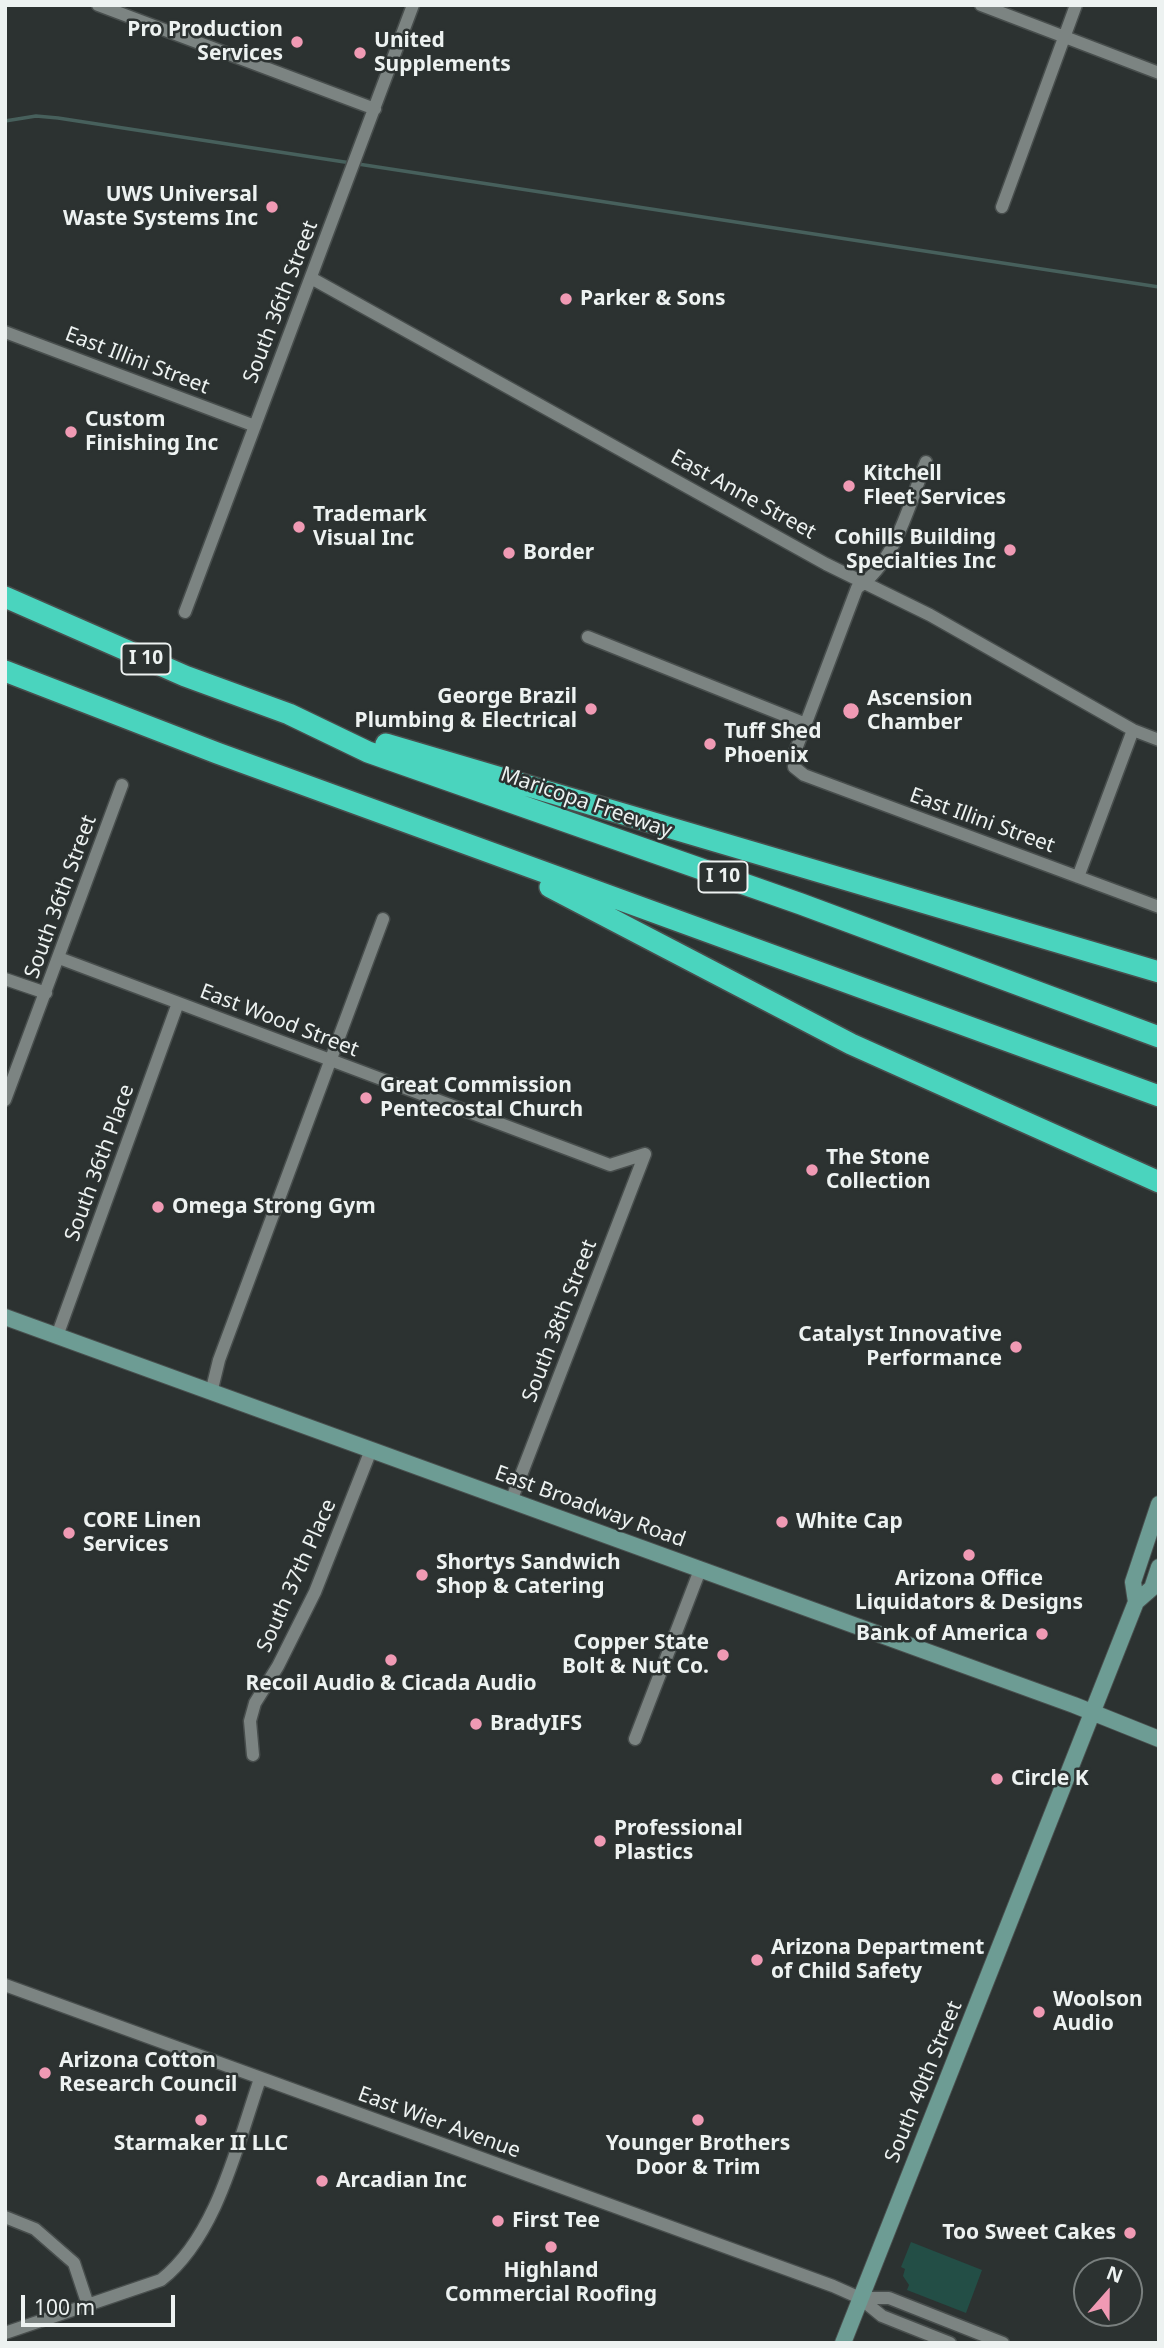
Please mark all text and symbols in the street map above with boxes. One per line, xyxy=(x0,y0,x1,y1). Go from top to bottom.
place label: Pro Production Services xyxy=(127,17,283,67)
place label: United Supplements xyxy=(374,28,511,78)
marker: Pro Production Services xyxy=(289,34,305,50)
marker: United Supplements xyxy=(352,45,368,61)
place label: UWS Universal Waste Systems Inc xyxy=(63,182,258,232)
marker: UWS Universal Waste Systems Inc xyxy=(264,199,280,215)
street label: South 36th Street xyxy=(238,217,324,387)
place label: Parker & Sons xyxy=(580,286,726,312)
marker: Parker & Sons xyxy=(558,291,574,307)
street label: East Illini Street xyxy=(61,322,213,400)
place label: Custom Finishing Inc xyxy=(85,407,218,457)
marker: Custom Finishing Inc xyxy=(63,424,79,440)
street label: East Anne Street xyxy=(666,445,820,545)
place label: Kitchell Fleet Services xyxy=(863,461,1006,511)
marker: Kitchell Fleet Services xyxy=(841,478,857,494)
place label: Trademark Visual Inc xyxy=(313,502,427,552)
marker: Trademark Visual Inc xyxy=(291,519,307,535)
place label: Cohills Building Specialties Inc xyxy=(834,525,996,575)
place label: Border xyxy=(523,540,594,566)
marker: Cohills Building Specialties Inc xyxy=(1002,542,1018,558)
marker: Border xyxy=(501,545,517,561)
road number: I 10 xyxy=(122,644,170,674)
place label: George Brazil Plumbing & Electrical xyxy=(355,684,577,734)
place label: Ascension Chamber xyxy=(867,686,973,736)
marker: George Brazil Plumbing & Electrical xyxy=(583,701,599,717)
marker: Ascension Chamber xyxy=(841,701,861,721)
place label: Tuff Shed Phoenix xyxy=(724,719,821,769)
marker: Tuff Shed Phoenix xyxy=(702,736,718,752)
street label: Maricopa Freeway xyxy=(497,762,675,844)
street label: East Illini Street xyxy=(906,783,1058,859)
street label: South 36th Street xyxy=(20,812,102,982)
road number: I 10 xyxy=(698,862,748,892)
street label: East Wood Street xyxy=(196,979,362,1063)
place label: Great Commission Pentecostal Church xyxy=(380,1073,583,1123)
street label: South 36th Place xyxy=(60,1081,140,1245)
marker: Great Commission Pentecostal Church xyxy=(358,1090,374,1106)
place label: The Stone Collection xyxy=(826,1145,931,1195)
marker: The Stone Collection xyxy=(804,1162,820,1178)
place label: Omega Strong Gym xyxy=(172,1194,376,1220)
marker: Omega Strong Gym xyxy=(150,1199,166,1215)
street label: South 38th Street xyxy=(517,1236,603,1406)
place label: Catalyst Innovative Performance xyxy=(798,1322,1002,1372)
marker: Catalyst Innovative Performance xyxy=(1008,1339,1024,1355)
street label: East Broadway Road xyxy=(491,1461,689,1553)
street label: South 37th Place xyxy=(252,1495,342,1657)
place label: CORE Linen Services xyxy=(83,1508,202,1558)
place label: White Cap xyxy=(796,1509,903,1535)
marker: White Cap xyxy=(774,1514,790,1530)
marker: CORE Linen Services xyxy=(61,1525,77,1541)
marker: Arizona Office Liquidators & Designs xyxy=(961,1547,977,1563)
place label: Shortys Sandwich Shop & Catering xyxy=(436,1550,621,1600)
place label: Arizona Office Liquidators & Designs xyxy=(855,1566,1083,1616)
marker: Shortys Sandwich Shop & Catering xyxy=(414,1567,430,1583)
place label: Bank of America xyxy=(856,1621,1028,1647)
marker: Bank of America xyxy=(1034,1626,1050,1642)
place label: Copper State Bolt & Nut Co. xyxy=(562,1630,709,1680)
marker: Copper State Bolt & Nut Co. xyxy=(715,1647,731,1663)
marker: Recoil Audio & Cicada Audio xyxy=(383,1652,399,1668)
place label: Recoil Audio & Cicada Audio xyxy=(245,1671,537,1697)
place label: BradyIFS xyxy=(490,1711,582,1737)
marker: BradyIFS xyxy=(468,1716,484,1732)
place label: Circle K xyxy=(1011,1766,1089,1792)
marker: Circle K xyxy=(989,1771,1005,1787)
place label: Professional Plastics xyxy=(614,1816,743,1866)
marker: Professional Plastics xyxy=(592,1833,608,1849)
place label: Arizona Department of Child Safety xyxy=(771,1935,984,1985)
marker: Arizona Department of Child Safety xyxy=(749,1952,765,1968)
place label: Woolson Audio xyxy=(1053,1987,1143,2037)
street label: South 40th Street xyxy=(880,1998,968,2166)
marker: Woolson Audio xyxy=(1031,2004,1047,2020)
place label: Arizona Cotton Research Council xyxy=(59,2048,237,2098)
marker: Arizona Cotton Research Council xyxy=(37,2065,53,2081)
street label: East Wier Avenue xyxy=(354,2082,524,2164)
marker: Starmaker II LLC xyxy=(193,2112,209,2128)
marker: Younger Brothers Door & Trim xyxy=(690,2112,706,2128)
place label: Starmaker II LLC xyxy=(114,2131,288,2157)
place label: Younger Brothers Door & Trim xyxy=(606,2131,790,2181)
place label: Arcadian Inc xyxy=(336,2168,467,2194)
marker: Arcadian Inc xyxy=(314,2173,330,2189)
place label: First Tee xyxy=(512,2208,600,2234)
marker: First Tee xyxy=(490,2213,506,2229)
place label: Too Sweet Cakes xyxy=(942,2220,1116,2246)
marker: Too Sweet Cakes xyxy=(1122,2225,1138,2241)
marker: Highland Commercial Roofing xyxy=(543,2239,559,2255)
north arrow xyxy=(1073,2257,1143,2327)
place label: Highland Commercial Roofing xyxy=(445,2258,657,2308)
text: N xyxy=(1103,2259,1127,2289)
scale bar xyxy=(24,2282,178,2326)
text: 100 m xyxy=(34,2293,95,2321)

